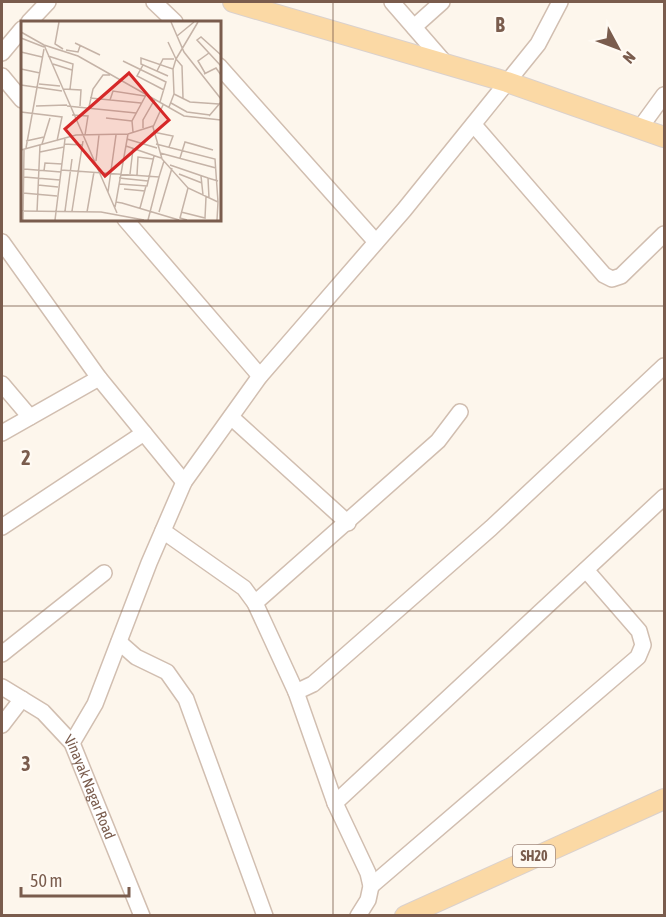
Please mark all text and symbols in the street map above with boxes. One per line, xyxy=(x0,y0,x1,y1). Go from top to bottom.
text: B xyxy=(495,13,505,36)
north arrow xyxy=(588,18,648,78)
inset map xyxy=(21,21,220,220)
text: N xyxy=(619,48,639,67)
text: 2 xyxy=(21,446,31,469)
street label: Vinayak Nagar Road xyxy=(61,731,119,841)
text: 3 xyxy=(21,752,31,775)
road number: SH20 xyxy=(513,845,555,867)
scale bar xyxy=(21,860,129,898)
text: 50 m xyxy=(30,870,62,891)

